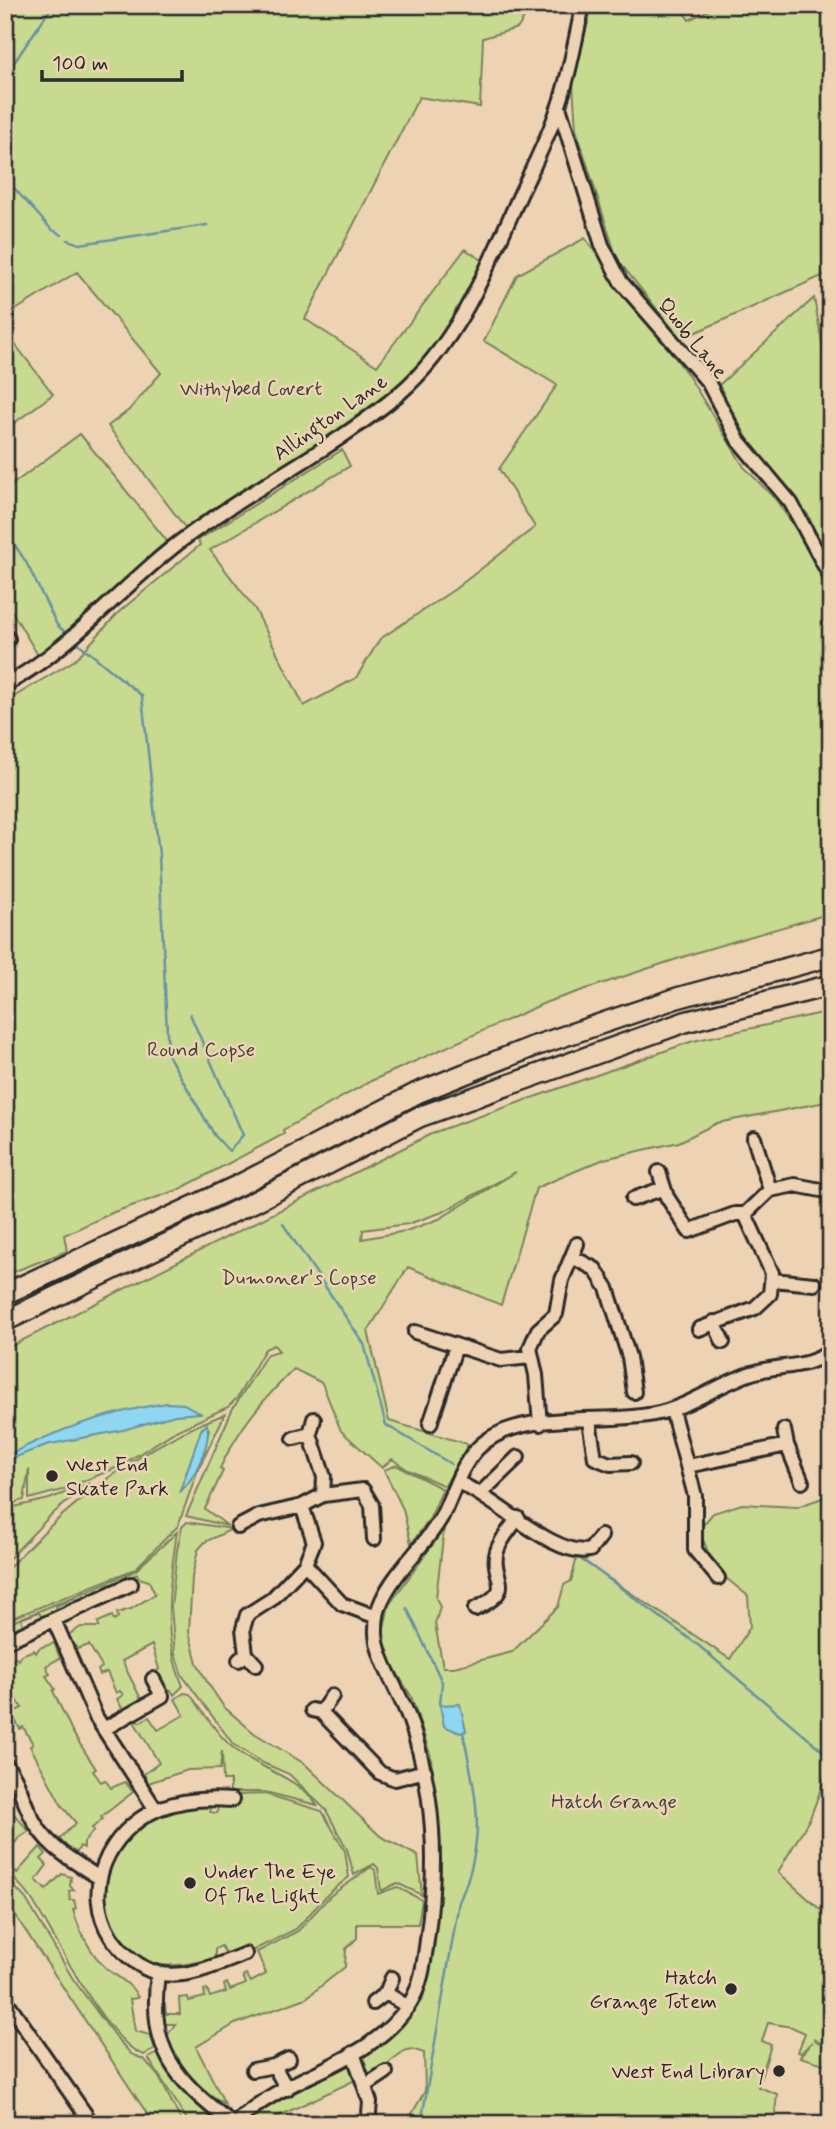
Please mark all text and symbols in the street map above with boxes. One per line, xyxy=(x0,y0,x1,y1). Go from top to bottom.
scale bar xyxy=(42,38,182,82)
text: 100 m xyxy=(52,50,108,78)
street label: Quob Lane xyxy=(651,292,734,385)
street label: Allington Lane xyxy=(268,368,395,469)
park label: Withybed Covert xyxy=(180,375,322,403)
park label: Round Copse xyxy=(147,1036,255,1064)
park label: Dumoner's Copse xyxy=(221,1264,377,1292)
place label: West End Skate Park xyxy=(66,1451,169,1503)
marker: West End Skate Park xyxy=(44,1468,60,1484)
park label: Hatch Grange xyxy=(551,1788,677,1816)
place label: Under The Eye Of The Light xyxy=(204,1858,336,1912)
marker: Under The Eye Of The Light xyxy=(182,1875,198,1891)
place label: Hatch Grange Totem xyxy=(589,1964,717,2016)
marker: Hatch Grange Totem xyxy=(723,1981,739,1997)
place label: West End Library xyxy=(612,2058,765,2086)
marker: West End Library xyxy=(771,2063,787,2079)

